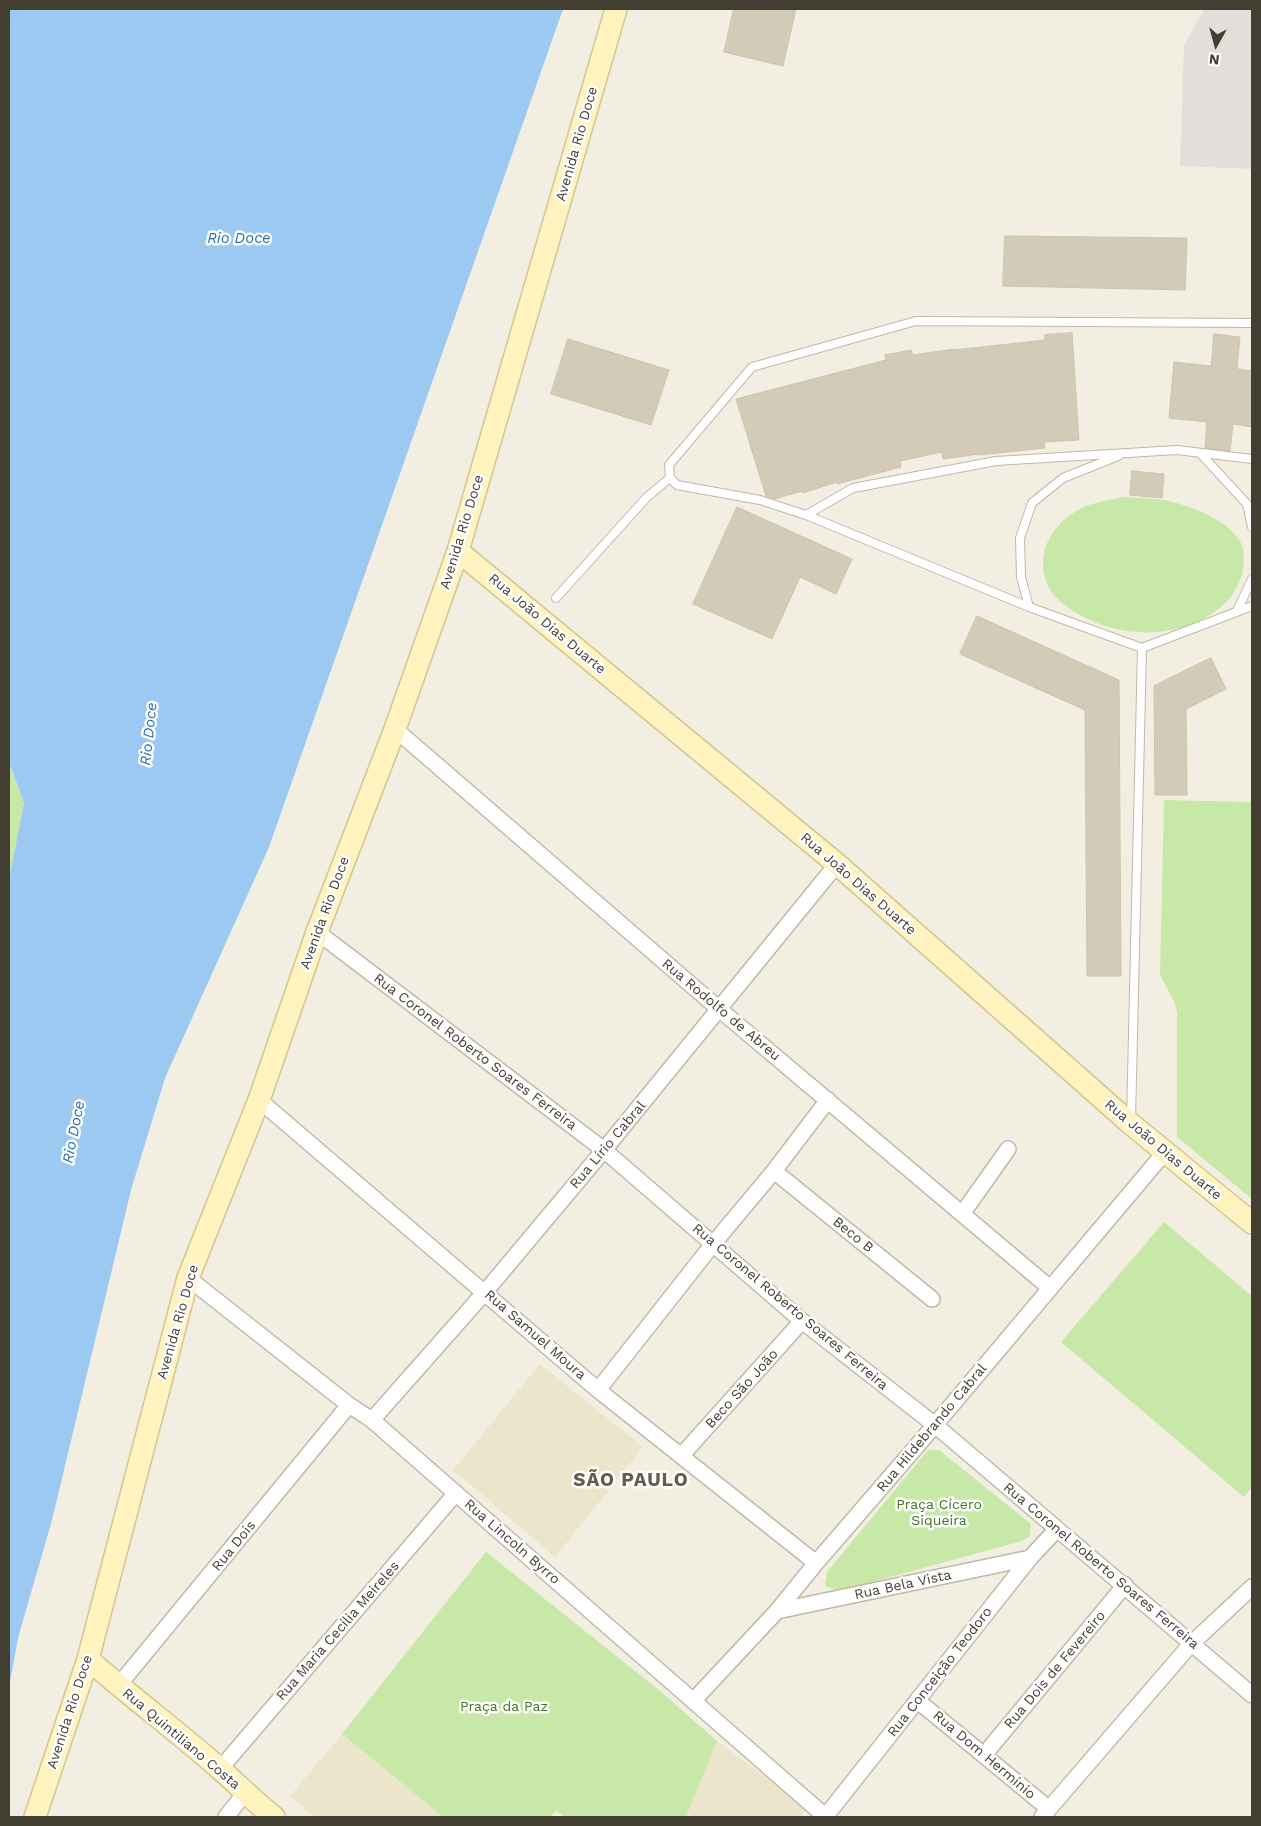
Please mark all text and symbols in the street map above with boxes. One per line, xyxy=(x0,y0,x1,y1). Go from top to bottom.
north arrow xyxy=(1191,20,1241,70)
text: N xyxy=(1208,51,1220,68)
street label: Avenida Rio Doce xyxy=(553,85,601,203)
water label: Rio Doce xyxy=(207,230,271,248)
street label: Avenida Rio Doce xyxy=(437,473,487,591)
street label: Rua João Dias Duarte xyxy=(485,570,609,678)
water label: Rio Doce xyxy=(137,702,161,766)
street label: Rua João Dias Duarte xyxy=(797,829,919,939)
street label: Avenida Rio Doce xyxy=(297,854,353,972)
street label: Rua Rodolfo de Abreu xyxy=(658,955,784,1065)
street label: Rua Coronel Roberto Soares Ferreira xyxy=(370,970,580,1134)
street label: Rua João Dias Duarte xyxy=(1101,1096,1225,1204)
street label: Rua Lírio Cabral xyxy=(566,1098,650,1192)
water label: Rio Doce xyxy=(59,1099,89,1165)
street label: Beco B xyxy=(829,1214,877,1256)
street label: Rua Coronel Roberto Soares Ferreira xyxy=(689,1220,891,1394)
street label: Avenida Rio Doce xyxy=(154,1263,202,1381)
street label: Rua Samuel Moura xyxy=(481,1286,589,1384)
street label: Beco São João xyxy=(702,1346,782,1432)
street label: Rua Hildebrando Cabral xyxy=(873,1360,991,1496)
district label: SÃO PAULO xyxy=(572,1469,690,1491)
street label: Rua Coronel Roberto Soares Ferreira xyxy=(1000,1479,1202,1653)
street label: Rua Lincoln Byrro xyxy=(461,1496,563,1588)
park label: Praça Cícero Siqueira xyxy=(896,1497,982,1530)
street label: Rua Dois xyxy=(209,1517,259,1575)
street label: Rua Maria Cecília Meireles xyxy=(273,1558,403,1704)
street label: Rua Bela Vista xyxy=(853,1567,953,1603)
street label: Rua Conceição Teodoro xyxy=(884,1604,996,1740)
street label: Rua Dois de Fevereiro xyxy=(1001,1608,1109,1732)
street label: Avenida Rio Doce xyxy=(44,1653,96,1771)
street label: Rua Quintiliano Costa xyxy=(119,1685,243,1793)
park label: Praça da Paz xyxy=(460,1699,548,1715)
street label: Rua Dom Hermínio xyxy=(929,1707,1039,1803)

